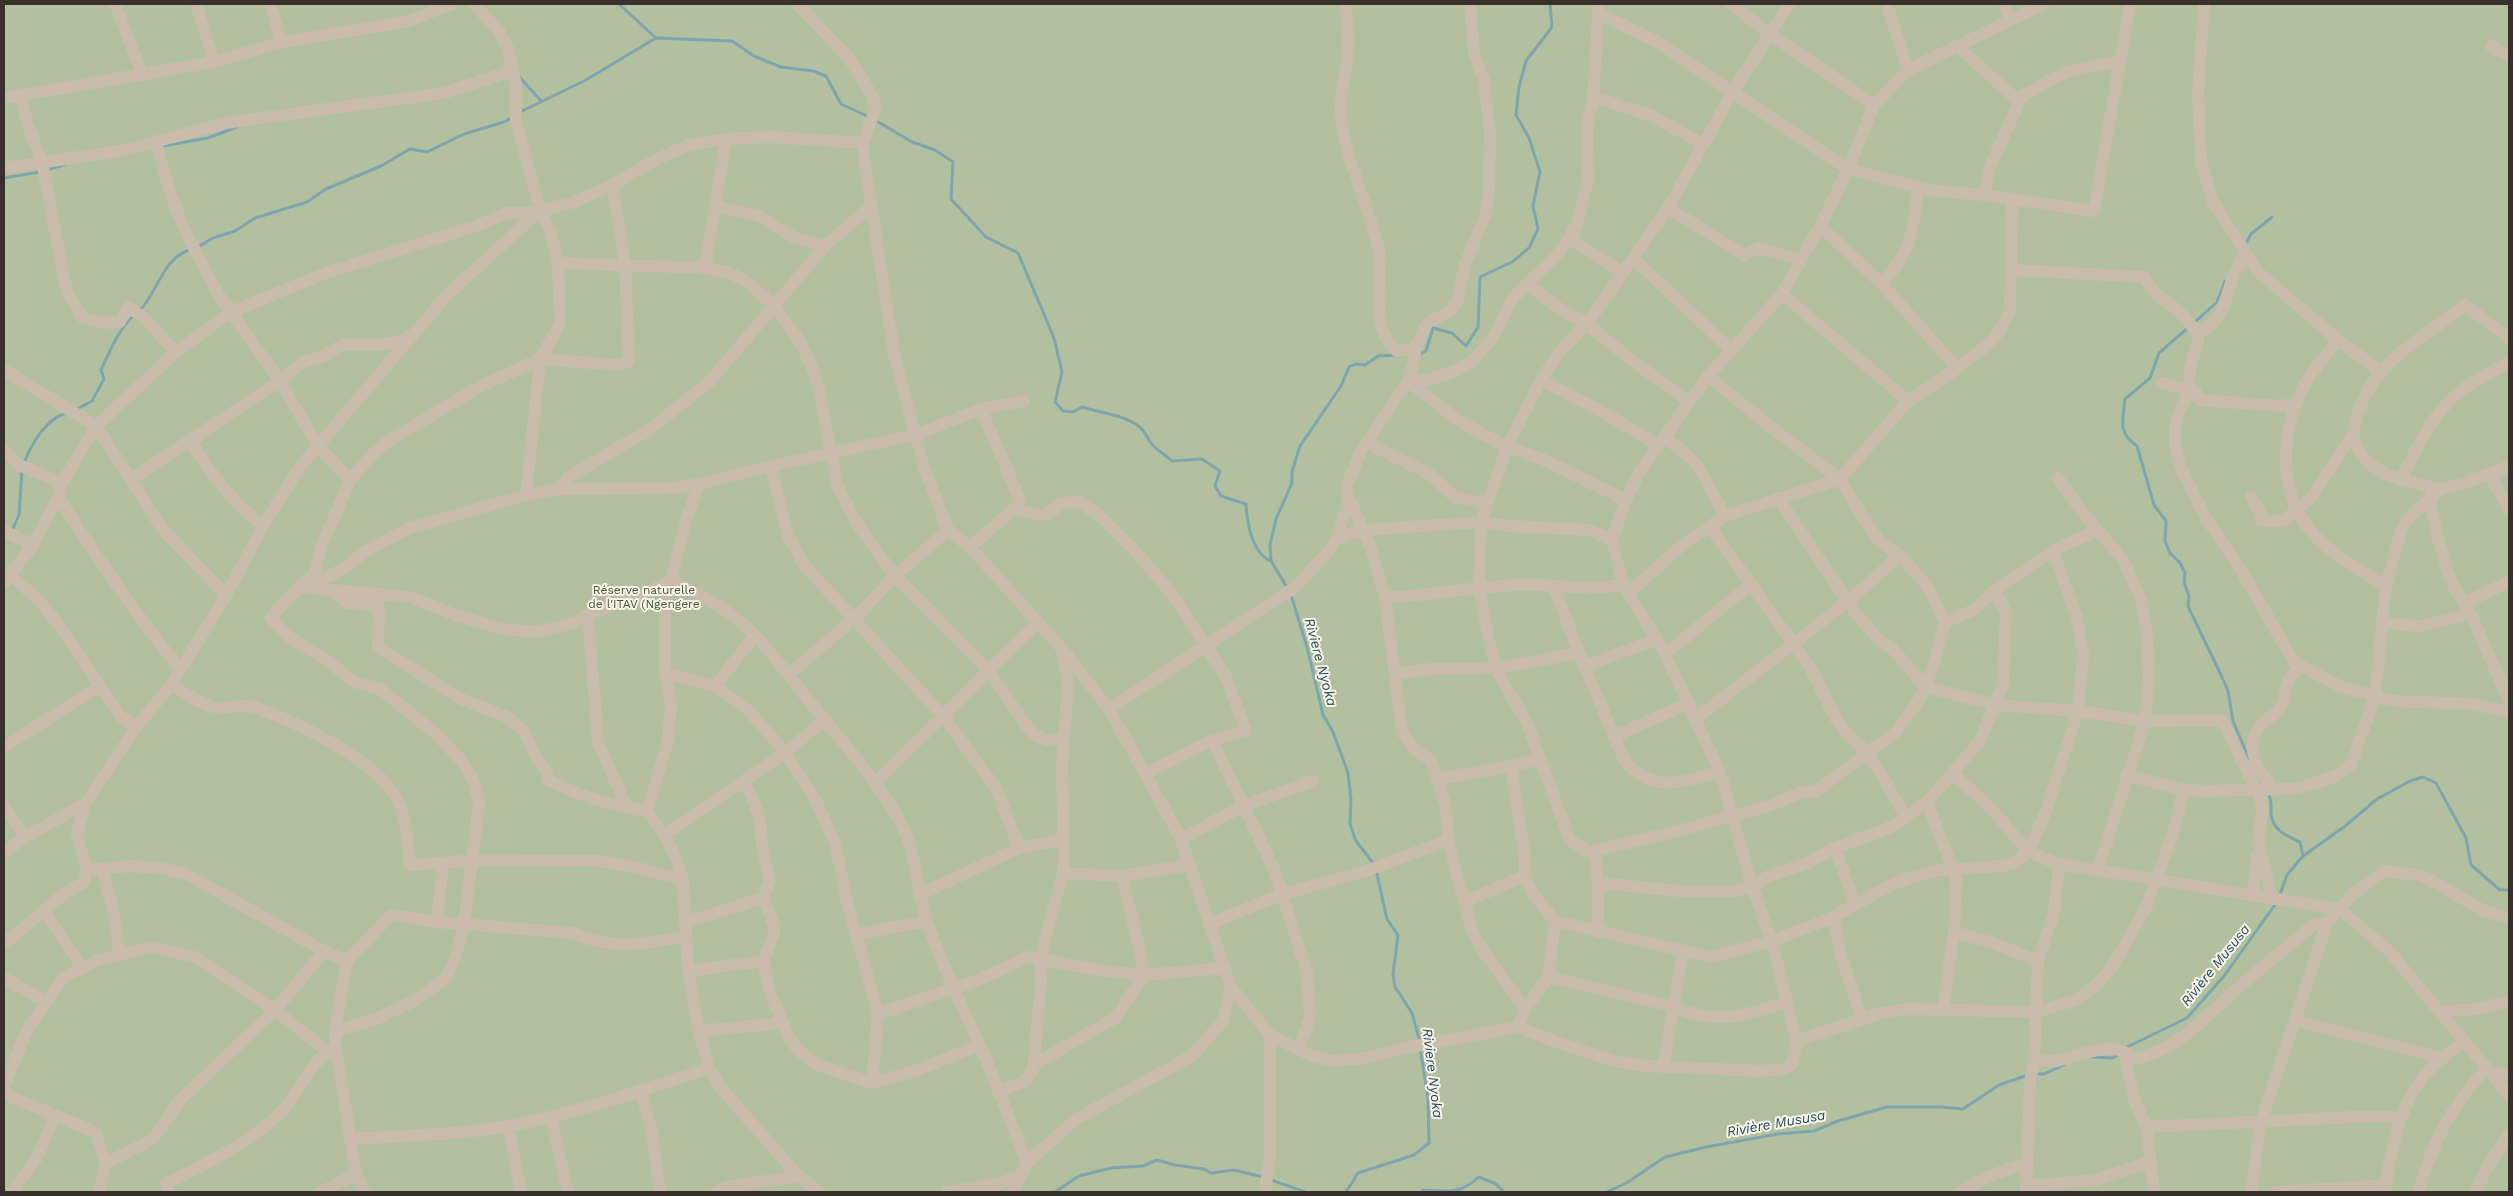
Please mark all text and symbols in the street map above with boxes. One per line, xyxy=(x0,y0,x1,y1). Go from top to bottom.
park label: Réserve naturelle de l'ITAV (Ngengere xyxy=(588,583,700,611)
water label: Riviere Nyoka xyxy=(1302,616,1341,708)
water label: Rivière Mususa xyxy=(2177,921,2253,1009)
water label: Riviere Nyoka xyxy=(1420,1027,1447,1119)
water label: Rivière Mususa xyxy=(1725,1106,1827,1140)

